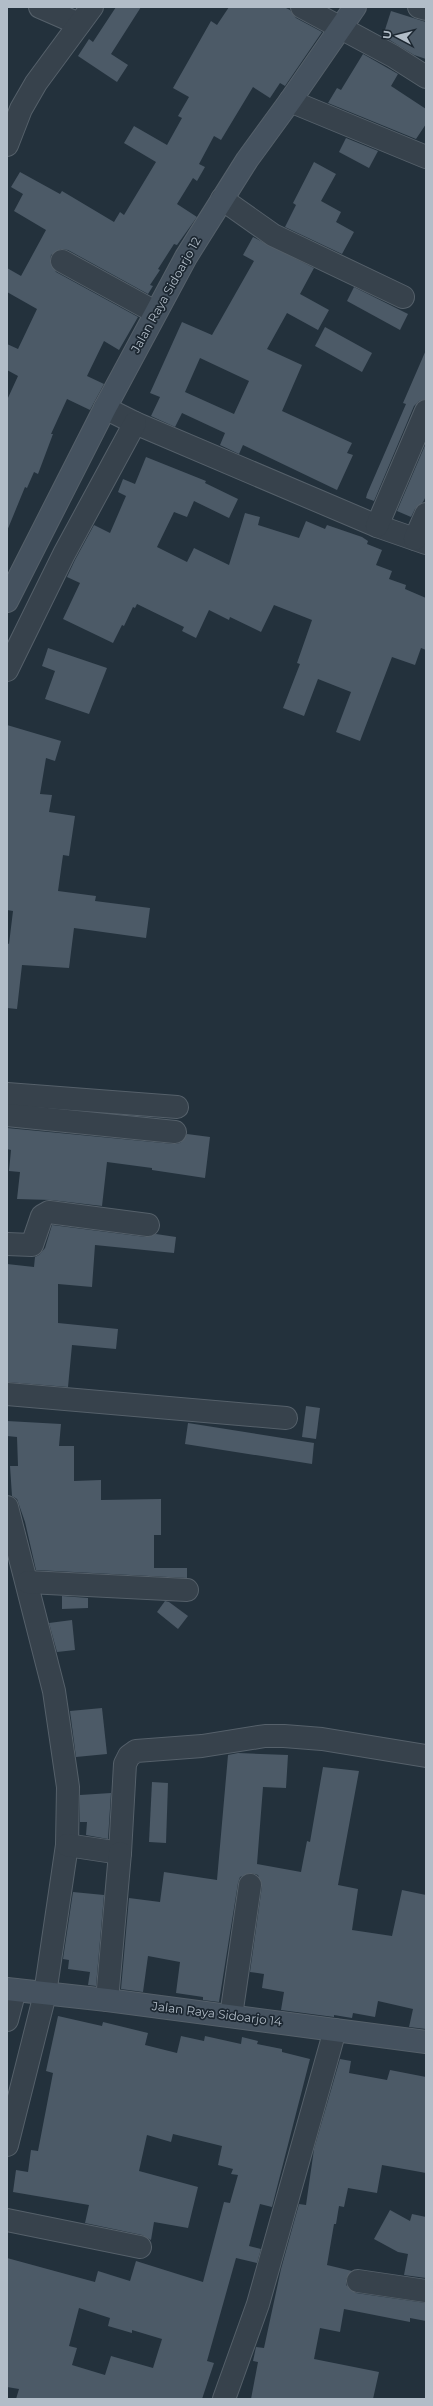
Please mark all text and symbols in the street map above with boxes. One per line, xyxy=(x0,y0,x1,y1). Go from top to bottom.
north arrow xyxy=(377,16,417,56)
text: U xyxy=(380,30,395,40)
street label: Jalan Raya Sidoarjo 12 xyxy=(127,234,204,356)
street label: Jalan Raya Sidoarjo 14 xyxy=(150,1998,283,2029)

